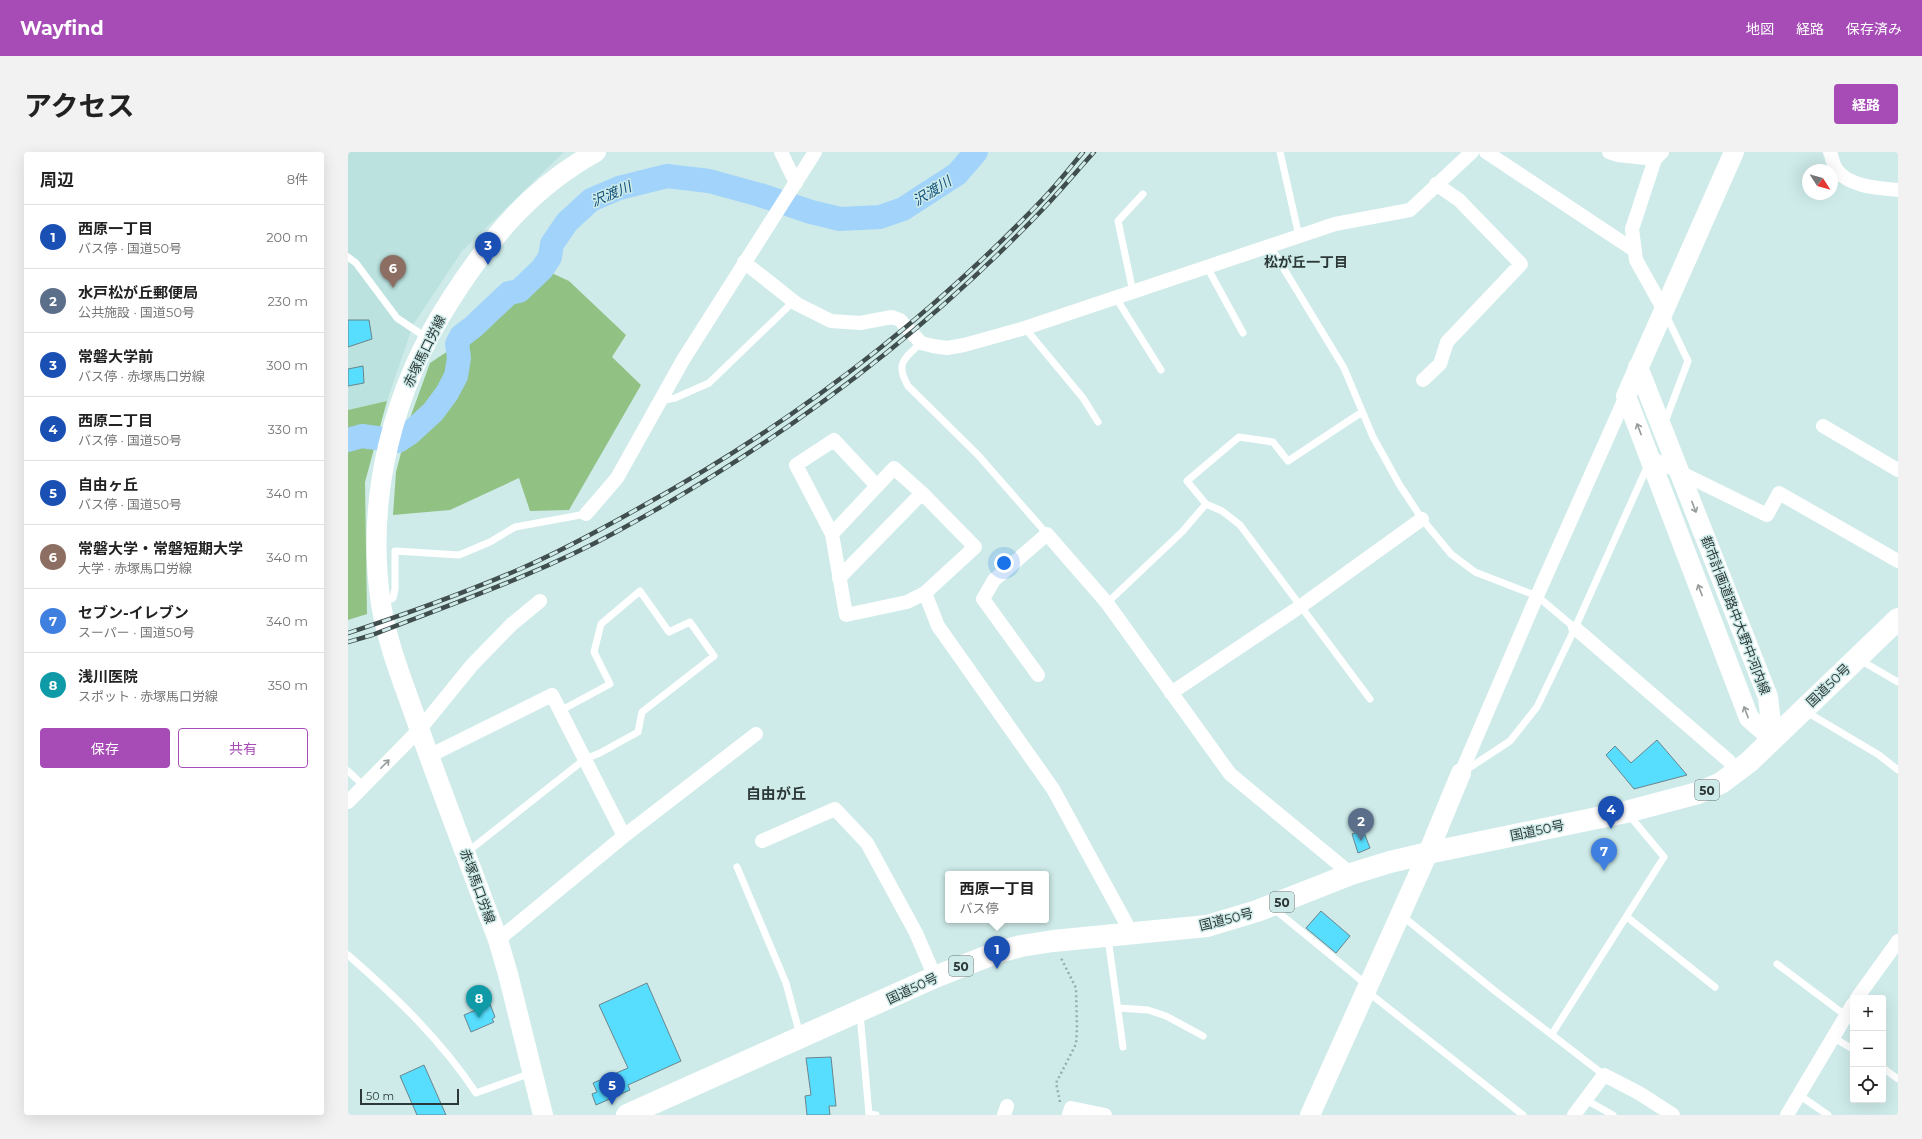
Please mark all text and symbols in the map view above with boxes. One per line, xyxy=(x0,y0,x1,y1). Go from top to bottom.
text: Wayfind xyxy=(20,17,104,40)
text: 地図 xyxy=(1746,20,1774,38)
text: 経路 xyxy=(1796,20,1824,38)
text: 保存済み xyxy=(1846,20,1902,38)
button: 経路 xyxy=(1834,84,1898,124)
text: アクセス xyxy=(24,89,135,123)
north arrow xyxy=(1802,164,1838,200)
text: 周辺 xyxy=(40,170,74,190)
text: 8件 xyxy=(287,171,308,187)
water label: 沢渡川 xyxy=(909,171,956,210)
water label: 沢渡川 xyxy=(588,177,636,210)
text: 西原一丁目 xyxy=(78,219,153,238)
text: 1 xyxy=(50,229,56,245)
text: 200 m xyxy=(266,229,308,245)
pin: 3 xyxy=(475,232,501,265)
text: バス停 · 国道50号 xyxy=(78,240,182,256)
district label: 松が丘一丁目 xyxy=(1264,253,1348,271)
pin: 6 xyxy=(380,255,406,288)
text: 水戸松が丘郵便局 xyxy=(78,283,198,302)
text: 2 xyxy=(49,293,57,309)
text: 230 m xyxy=(267,293,308,309)
text: 公共施設 · 国道50号 xyxy=(78,304,195,320)
street label: 赤塚馬口労線 xyxy=(400,312,448,390)
text: 常磐大学前 xyxy=(78,347,153,366)
text: 3 xyxy=(49,357,57,373)
text: 300 m xyxy=(266,357,308,373)
text: バス停 · 赤塚馬口労線 xyxy=(78,368,205,384)
text: 西原二丁目 xyxy=(78,411,153,430)
text: 4 xyxy=(49,421,57,437)
text: 330 m xyxy=(268,421,308,437)
one-way arrow xyxy=(1634,424,1642,436)
text: バス停 · 国道50号 xyxy=(78,432,182,448)
text: 自由ヶ丘 xyxy=(78,475,138,494)
text: 5 xyxy=(49,485,57,501)
text: 340 m xyxy=(266,485,308,501)
text: バス停 · 国道50号 xyxy=(78,496,182,512)
one-way arrow xyxy=(1691,501,1699,513)
street label: 都市計画道路中大野中河内線 xyxy=(1698,533,1774,697)
text: 常磐大学・常磐短期大学 xyxy=(78,539,243,558)
text: 6 xyxy=(49,549,57,565)
text: 340 m xyxy=(266,549,308,565)
your location xyxy=(994,553,1014,573)
text: 大学 · 赤塚馬口労線 xyxy=(78,560,192,576)
one-way arrow xyxy=(1695,585,1703,597)
text: セブン-イレブン xyxy=(78,603,189,622)
text: 7 xyxy=(49,613,57,629)
text: 340 m xyxy=(266,613,308,629)
text: スーパー · 国道50号 xyxy=(78,624,195,640)
street label: 国道50号 xyxy=(1803,660,1853,710)
text: 浅川医院 xyxy=(78,667,138,686)
text: 8 xyxy=(49,677,57,693)
text: 350 m xyxy=(268,677,308,693)
text: スポット · 赤塚馬口労線 xyxy=(78,688,218,704)
one-way arrow xyxy=(1742,706,1750,718)
button: 保存 xyxy=(40,728,170,768)
button: 共有 xyxy=(178,728,308,768)
one-way arrow xyxy=(380,759,390,769)
road number: 50 xyxy=(1695,780,1719,800)
district label: 自由が丘 xyxy=(746,784,806,803)
pin: 4 xyxy=(1598,796,1624,829)
pin: 2 xyxy=(1348,808,1374,841)
street label: 国道50号 xyxy=(1508,816,1566,844)
pin: 7 xyxy=(1591,838,1617,871)
street label: 赤塚馬口労線 xyxy=(457,847,499,925)
popup xyxy=(945,871,1049,923)
text: 西原一丁目 xyxy=(959,879,1035,898)
road number: 50 xyxy=(1270,892,1294,912)
text: バス停 xyxy=(959,900,999,916)
street label: 国道50号 xyxy=(1197,905,1255,933)
pin: 1 xyxy=(984,936,1010,969)
road number: 50 xyxy=(949,956,973,976)
street label: 国道50号 xyxy=(884,969,940,1007)
pin: 8 xyxy=(466,985,492,1018)
map controls xyxy=(1850,995,1886,1103)
button: + xyxy=(1850,995,1886,1031)
button: − xyxy=(1850,1031,1886,1067)
button: locate xyxy=(1850,1067,1886,1103)
pin: 5 xyxy=(599,1072,625,1105)
scale bar xyxy=(360,1087,459,1106)
text: 50 m xyxy=(366,1089,394,1103)

